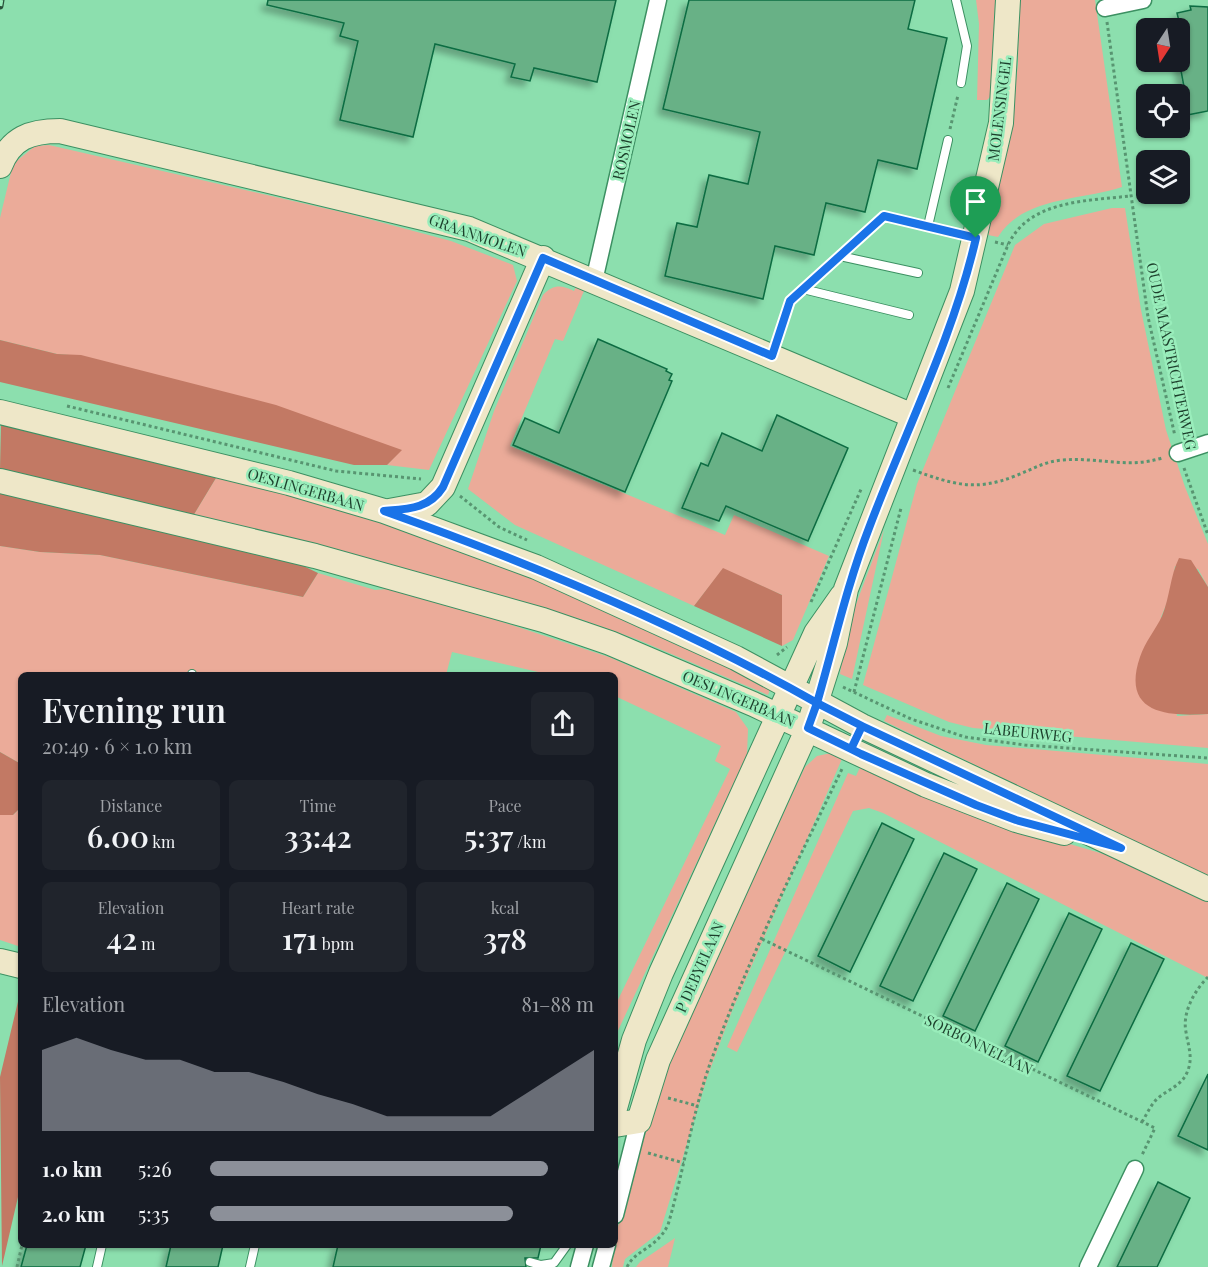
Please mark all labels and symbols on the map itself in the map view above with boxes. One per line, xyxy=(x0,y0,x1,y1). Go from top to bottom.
north arrow xyxy=(1136,18,1190,72)
street label: MOLENSINGEL xyxy=(983,56,1015,162)
street label: ROSMOLEN xyxy=(607,98,645,182)
pin xyxy=(950,176,1001,238)
street label: GRAANMOLEN xyxy=(427,209,530,261)
street label: OUDE MAASTRICHTERWEG xyxy=(1142,260,1202,452)
street label: OESLINGERBAAN xyxy=(245,463,367,515)
street label: OESLINGERBAAN xyxy=(680,665,799,731)
street label: LABEURWEG xyxy=(983,717,1074,747)
street label: P DEBYELAAN xyxy=(670,918,728,1015)
street label: SORBONNELAAN xyxy=(922,1009,1037,1079)

